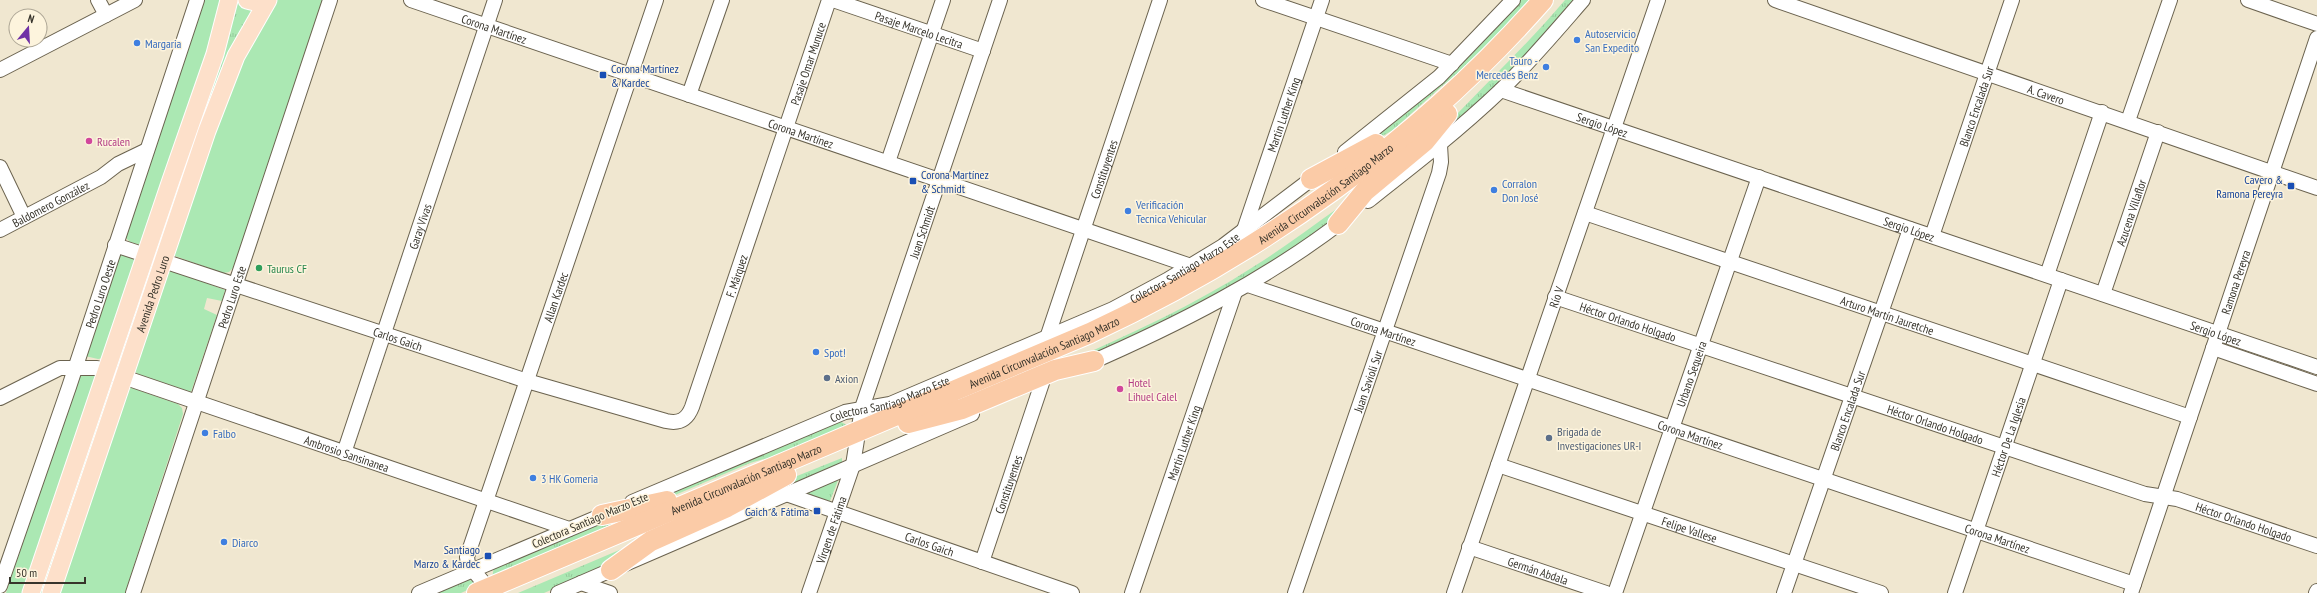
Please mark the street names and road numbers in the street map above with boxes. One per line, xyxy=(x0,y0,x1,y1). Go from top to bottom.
street label: Pasaje Marcelo Lecitra xyxy=(873,7,965,51)
street label: Corona Martínez xyxy=(460,10,529,46)
street label: Pasaje Omar Munuce xyxy=(787,20,829,107)
street label: Blanco Encalada Sur xyxy=(1955,64,1997,148)
street label: Martin Luther King xyxy=(1264,75,1303,154)
street label: A. Cavero xyxy=(2026,81,2067,107)
street label: Sergio López xyxy=(1575,109,1630,140)
street label: Corona Martínez xyxy=(766,115,836,151)
street label: Constituyentes xyxy=(1087,138,1120,201)
street label: Avenida Circunvalación Santiago Marzo xyxy=(1255,140,1396,247)
street label: Baldomero González xyxy=(9,177,92,230)
street label: Azucena Villaflor xyxy=(2112,177,2149,248)
street label: Garay Vivas xyxy=(405,202,434,251)
street label: Juan Schmidt xyxy=(905,203,938,261)
street label: Sergio López xyxy=(1882,213,1937,244)
street label: Colectora Santiago Marzo Este xyxy=(1127,229,1242,306)
street label: Ramona Pereyra xyxy=(2217,248,2253,316)
street label: F. Márquez xyxy=(722,252,750,299)
street label: Avenida Pedro Luro xyxy=(132,253,172,334)
street label: Pedro Luro Oeste xyxy=(82,257,118,330)
street label: Pedro Luro Este xyxy=(214,264,249,330)
street label: Allan Kardec xyxy=(540,269,571,324)
street label: Río V xyxy=(1545,284,1567,310)
street label: Arturo Martín Jauretche xyxy=(1839,292,1936,338)
street label: Héctor Orlando Holgado xyxy=(1578,298,1678,344)
street label: Avenida Circunvalación Santiago Marzo xyxy=(966,313,1122,391)
street label: Corona Martínez xyxy=(1349,313,1418,349)
street label: Sergio López xyxy=(2188,317,2243,348)
street label: Carlos Gaich xyxy=(371,323,425,354)
street label: Urbano Sequeira xyxy=(1673,339,1709,409)
street label: Juan Savioli Sur xyxy=(1350,347,1385,415)
street label: Blanco Encalada Sur xyxy=(1826,368,1868,453)
street label: Colectora Santiago Marzo Este xyxy=(827,372,952,425)
street label: Héctor De La Iglesia xyxy=(1987,395,2028,478)
street label: Héctor Orlando Holgado xyxy=(1885,401,1985,447)
street label: Martin Luther King xyxy=(1164,403,1203,482)
street label: Corona Martínez xyxy=(1656,416,1725,452)
street label: Ambrosio Sansinanea xyxy=(302,432,391,475)
street label: Avenida Circunvalación Santiago Marzo xyxy=(668,440,824,518)
street label: Constituyentes xyxy=(991,453,1025,516)
street label: Colectora Santiago Marzo Este xyxy=(529,489,651,551)
street label: Vírgen de Fátima xyxy=(812,494,849,566)
street label: Héctor Orlando Holgado xyxy=(2194,498,2294,545)
street label: Felipe Vallese xyxy=(1660,513,1719,545)
street label: Corona Martínez xyxy=(1963,520,2032,556)
street label: Carlos Gaich xyxy=(903,528,956,559)
street label: Germán Abdala xyxy=(1506,553,1571,587)

